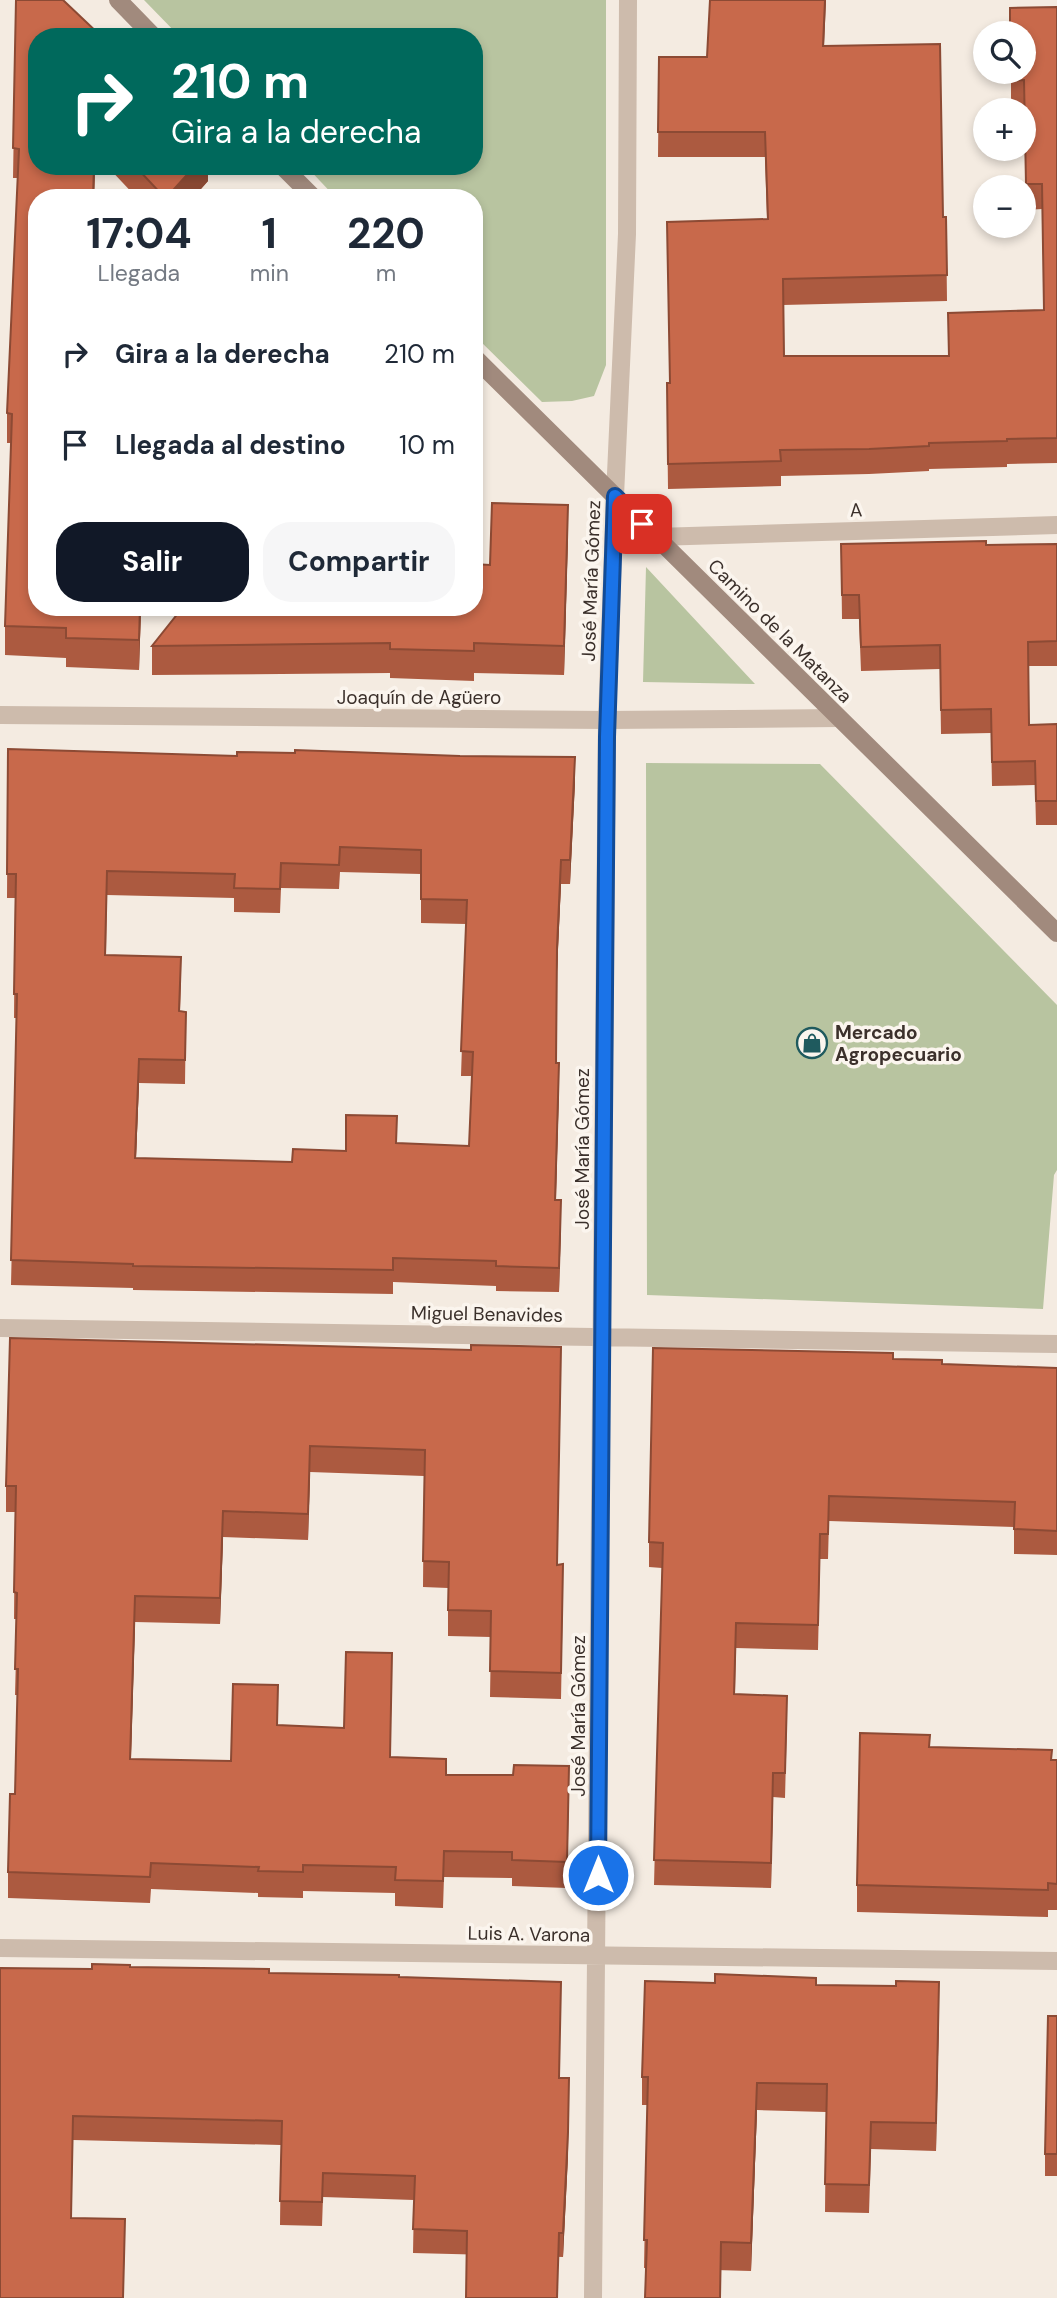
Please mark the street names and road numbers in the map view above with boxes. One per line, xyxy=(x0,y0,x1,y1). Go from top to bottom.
street label: A xyxy=(849,497,863,523)
street label: José María Gómez xyxy=(576,500,606,662)
street label: Camino de la Matanza xyxy=(703,554,857,708)
street label: Joaquín de Agüero xyxy=(337,685,501,710)
street label: José María Gómez xyxy=(570,1068,595,1230)
street label: Miguel Benavides xyxy=(411,1300,563,1328)
street label: José María Gómez xyxy=(566,1635,591,1797)
street label: Luis A. Varona xyxy=(467,1920,591,1948)

